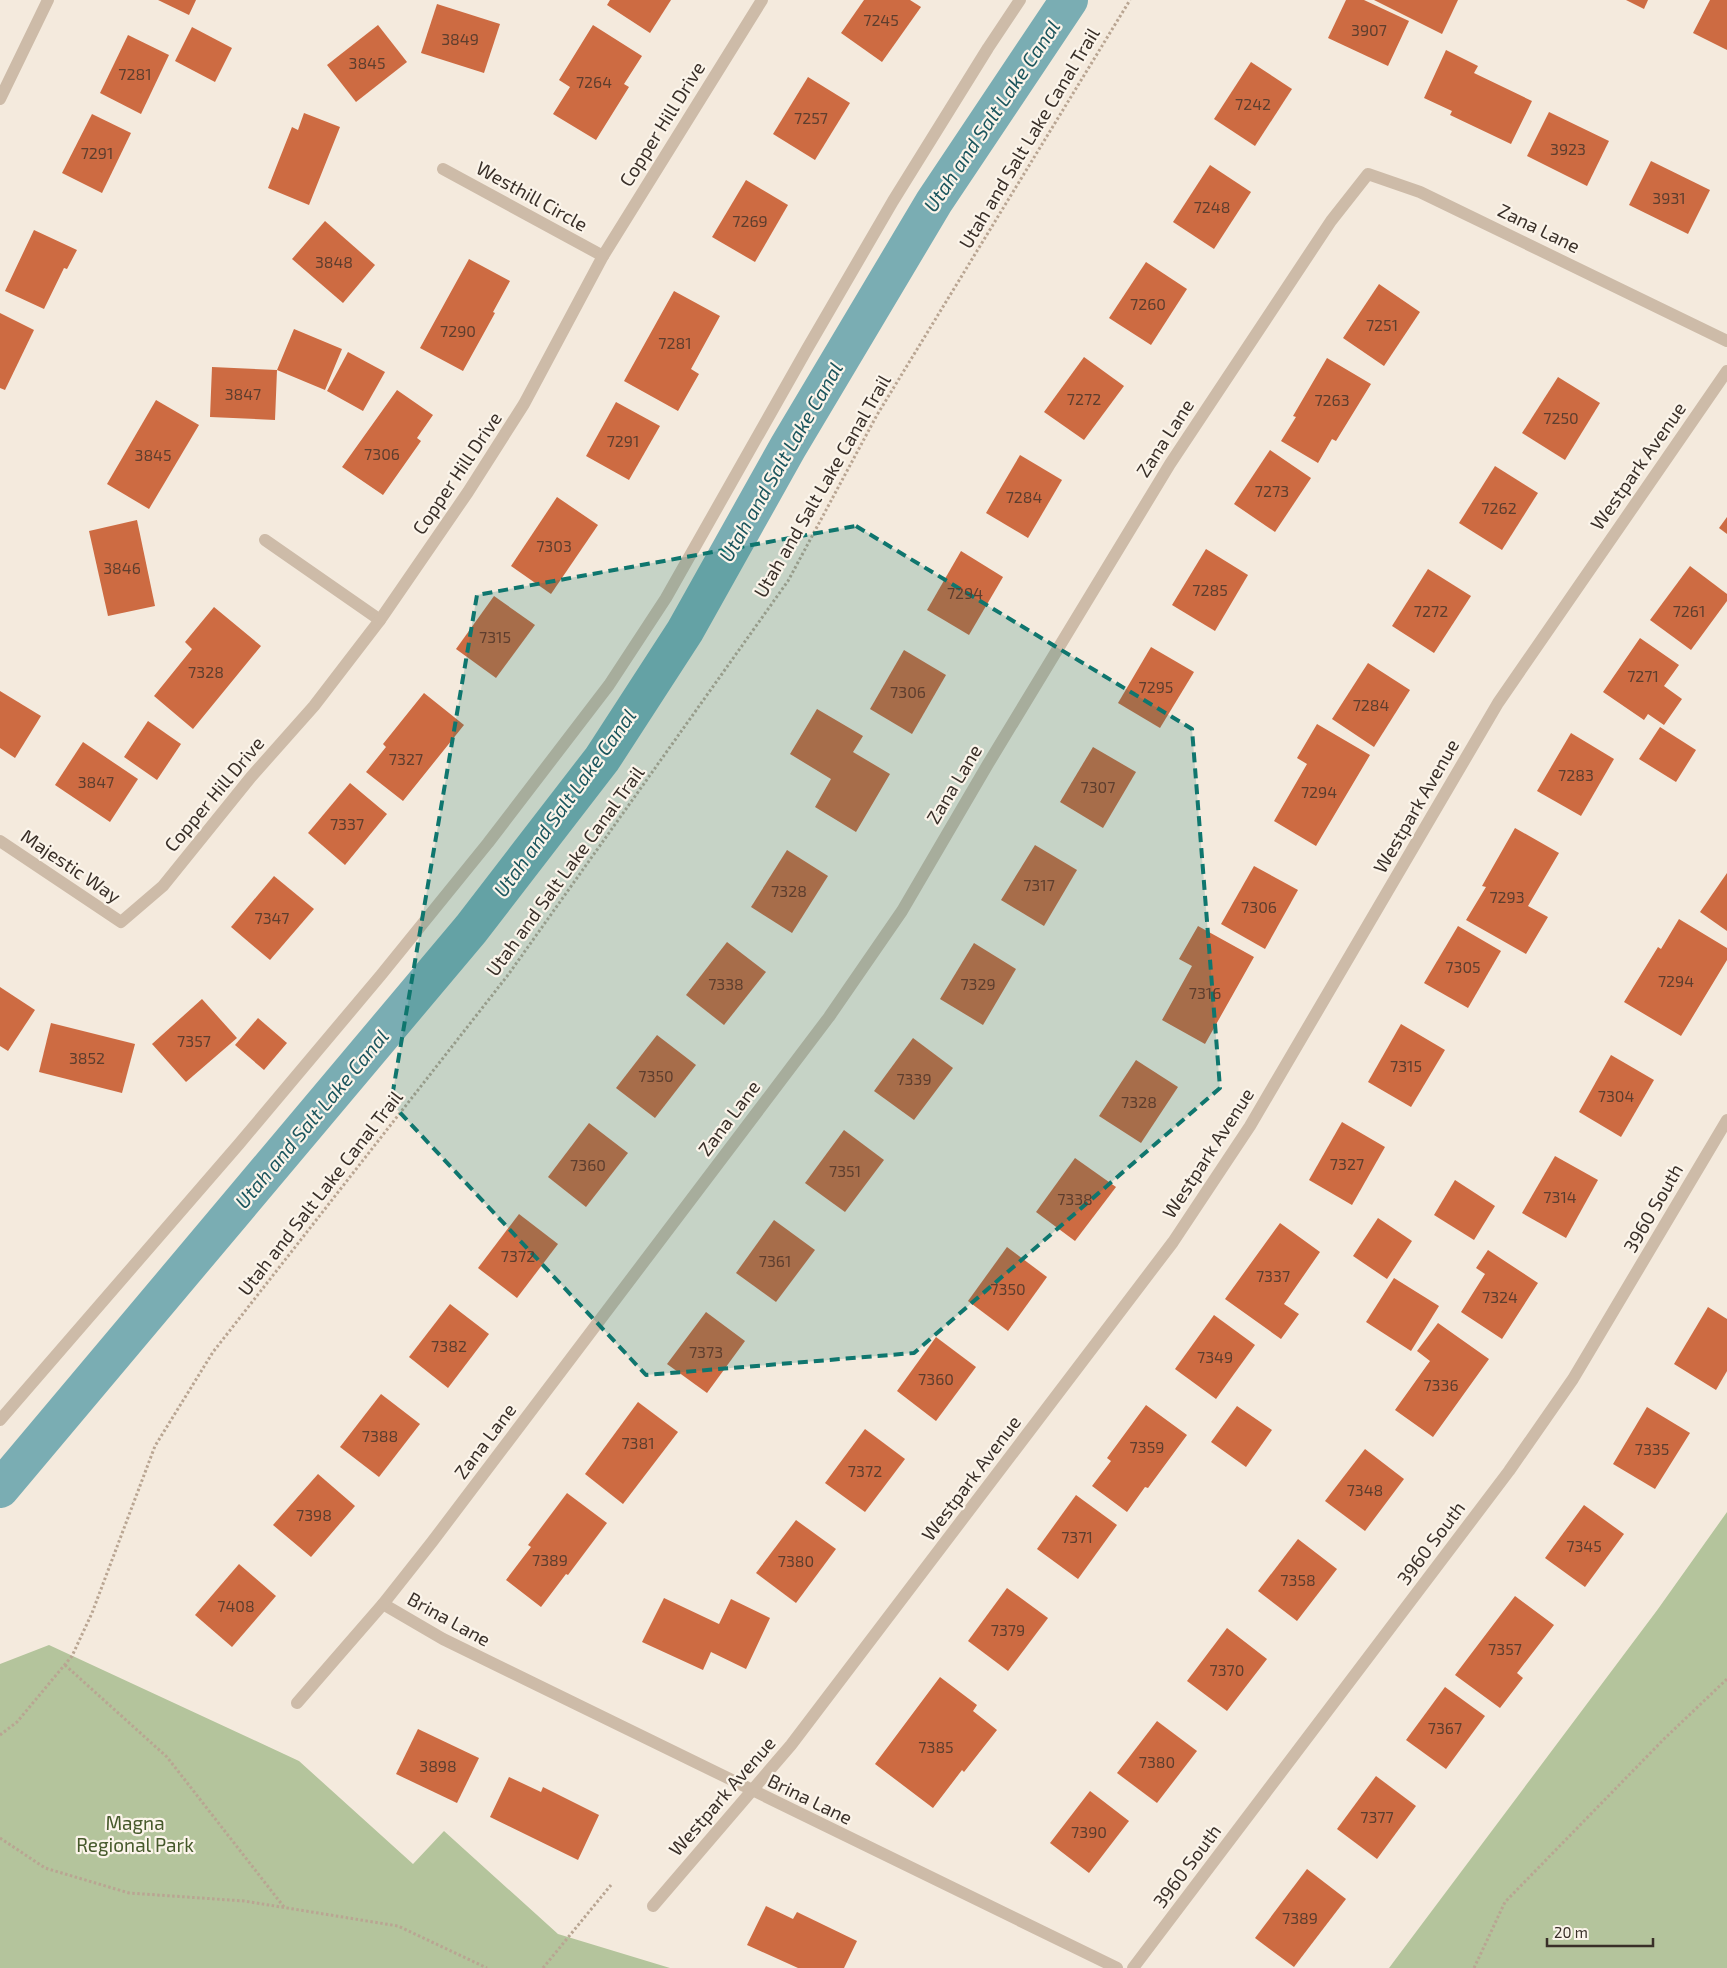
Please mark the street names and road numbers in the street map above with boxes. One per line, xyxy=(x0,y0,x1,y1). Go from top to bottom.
street label: Utah and Salt Lake Canal Trail xyxy=(953,23,1104,252)
street label: Copper Hill Drive xyxy=(614,57,709,190)
street label: Westhill Circle xyxy=(473,156,592,236)
street label: Zana Lane xyxy=(1494,198,1584,257)
street label: Utah and Salt Lake Canal Trail xyxy=(748,370,895,601)
street label: Zana Lane xyxy=(1131,394,1198,481)
street label: Westpark Avenue xyxy=(1585,397,1690,534)
street label: Copper Hill Drive xyxy=(407,407,506,538)
street label: Copper Hill Drive xyxy=(159,732,268,856)
street label: Westpark Avenue xyxy=(1368,735,1463,877)
street label: Zana Lane xyxy=(921,740,986,828)
street label: Utah and Salt Lake Canal Trail xyxy=(481,761,649,980)
street label: Majestic Way xyxy=(17,824,125,907)
street label: Zana Lane xyxy=(693,1076,764,1160)
street label: Westpark Avenue xyxy=(1157,1083,1258,1222)
street label: Utah and Salt Lake Canal Trail xyxy=(232,1085,407,1300)
street label: 3960 South xyxy=(1618,1159,1687,1256)
street label: Zana Lane xyxy=(449,1399,520,1483)
street label: Westpark Avenue xyxy=(916,1411,1025,1545)
street label: 3960 South xyxy=(1392,1496,1469,1589)
street label: Brina Lane xyxy=(404,1586,495,1651)
street label: Westpark Avenue xyxy=(663,1731,780,1860)
street label: Brina Lane xyxy=(764,1768,856,1829)
street label: 3960 South xyxy=(1148,1819,1225,1912)

